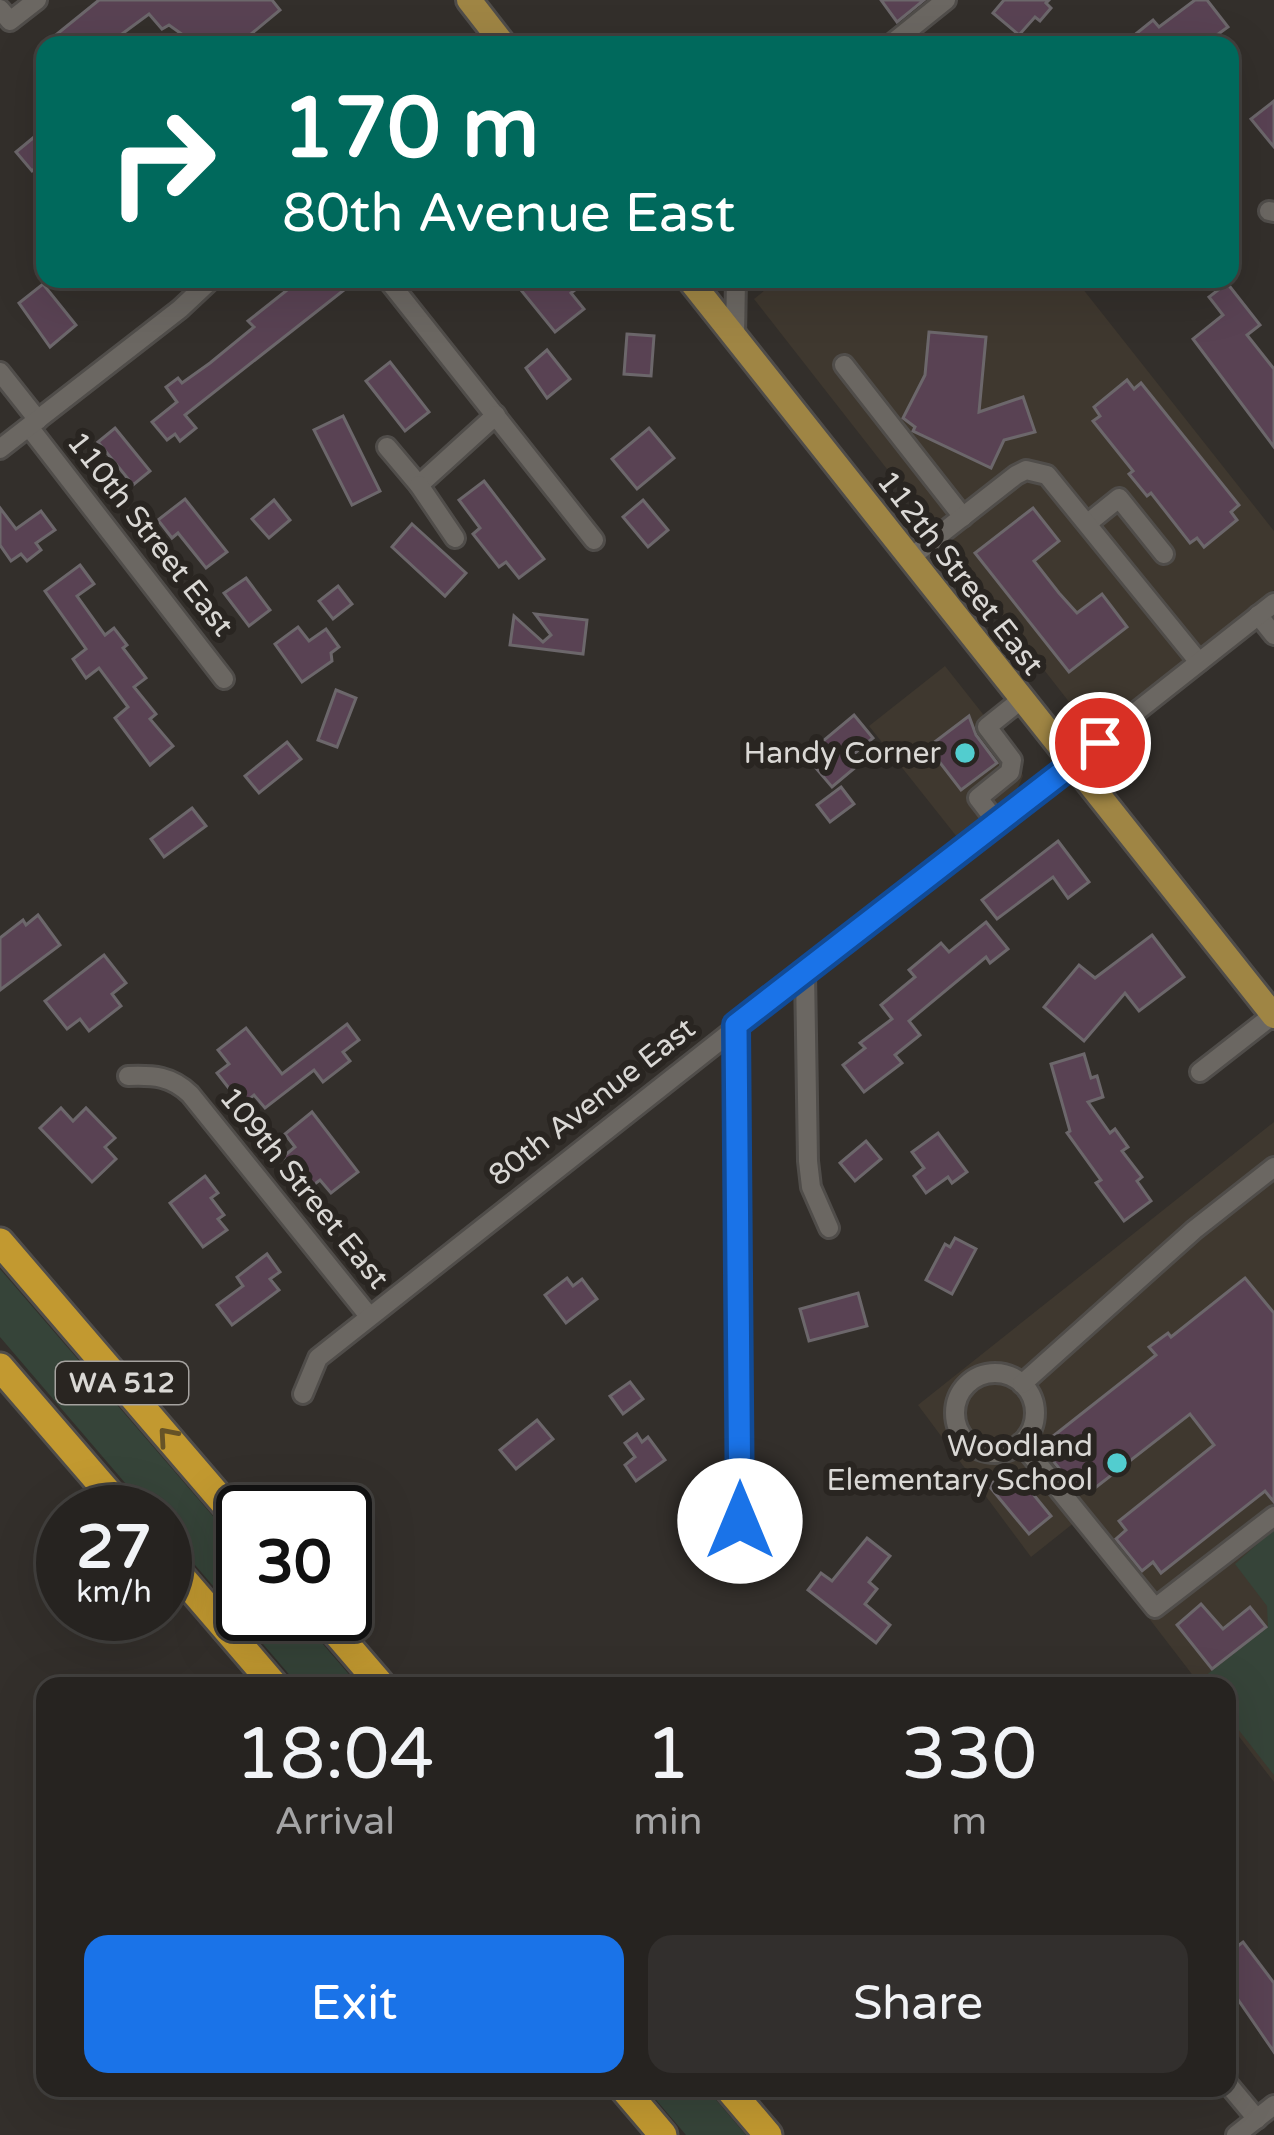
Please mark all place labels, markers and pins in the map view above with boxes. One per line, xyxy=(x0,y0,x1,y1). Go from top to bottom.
pin xyxy=(1049,692,1151,794)
place label: Handy Corner xyxy=(744,735,942,772)
marker: Handy Corner xyxy=(952,740,978,766)
place label: Woodland Elementary School xyxy=(827,1428,1093,1499)
marker: Woodland Elementary School xyxy=(1104,1450,1130,1476)

